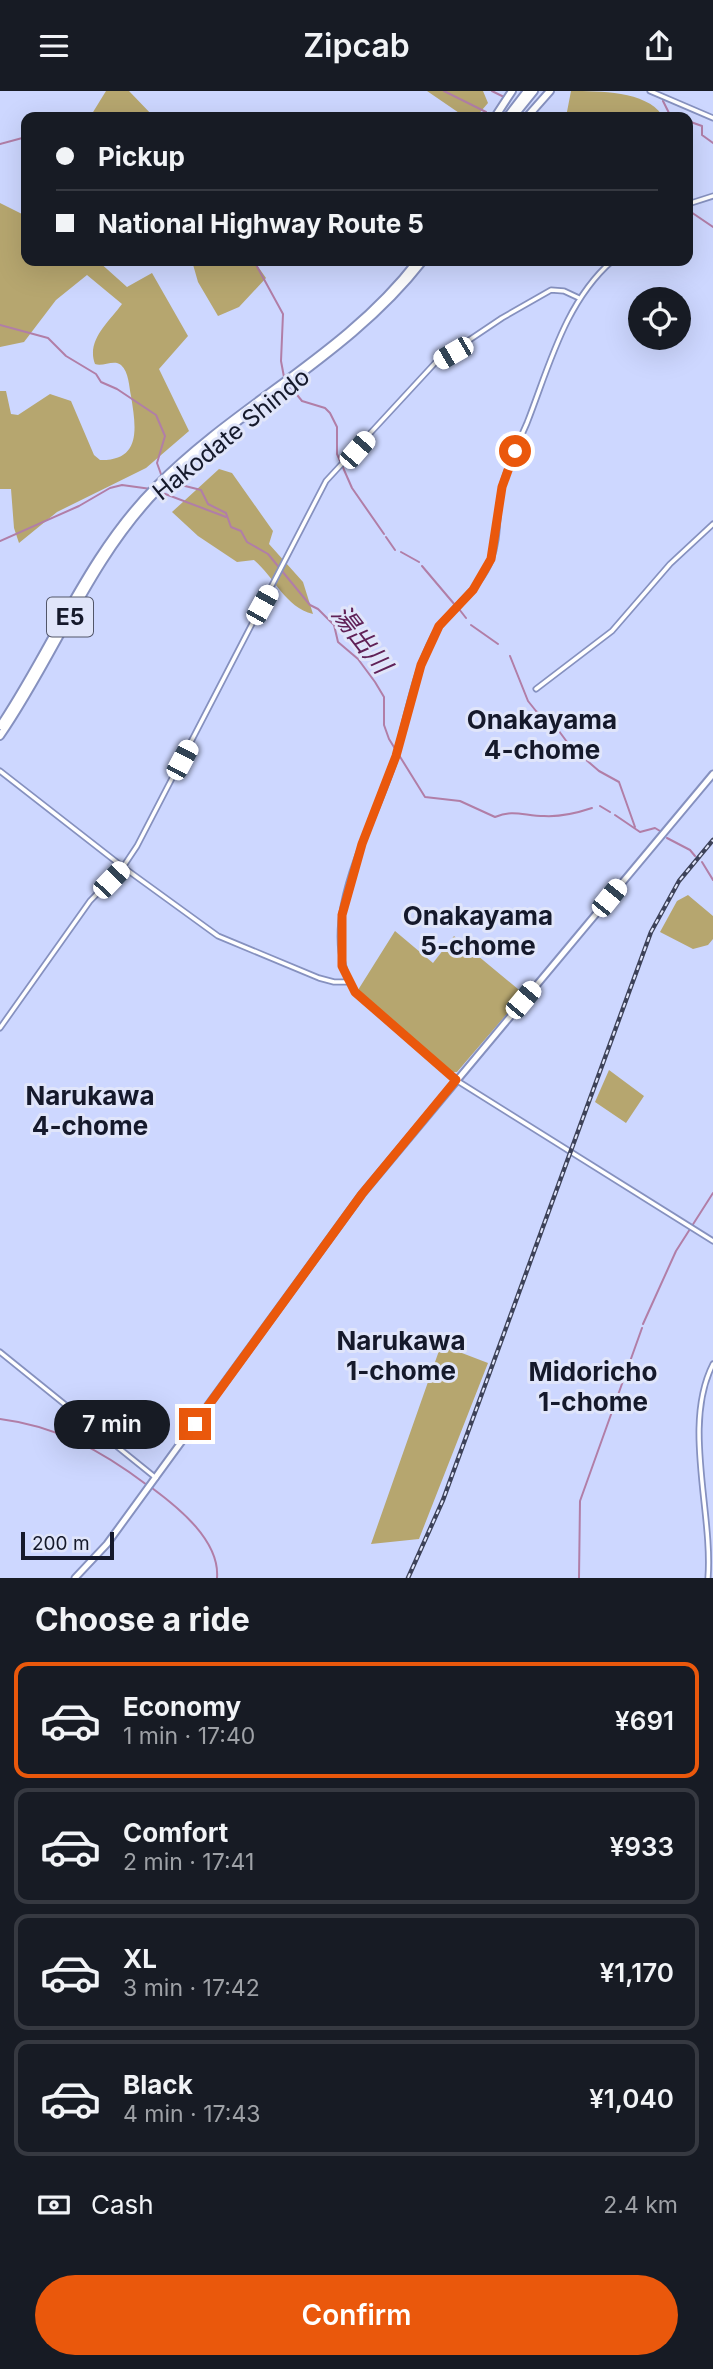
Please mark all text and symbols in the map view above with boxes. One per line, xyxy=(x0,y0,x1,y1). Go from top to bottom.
text: Zipcab xyxy=(303,26,410,65)
icon: menu xyxy=(35,27,73,65)
icon: share xyxy=(640,27,678,65)
text: Pickup xyxy=(98,141,185,172)
text: National Highway Route 5 xyxy=(98,208,424,239)
map controls xyxy=(628,287,691,350)
button: locate xyxy=(628,287,691,350)
car xyxy=(430,333,477,373)
street label: Hakodate Shindo xyxy=(147,362,315,506)
car xyxy=(336,427,379,473)
route start xyxy=(499,435,531,467)
car xyxy=(243,582,282,628)
road number: E5 xyxy=(47,597,93,637)
water label: 湯出川 xyxy=(326,599,400,682)
district label: Onakayama 4-chome xyxy=(467,704,617,765)
car xyxy=(163,737,202,783)
car xyxy=(89,858,134,902)
car xyxy=(588,875,631,921)
district label: Onakayama 5-chome xyxy=(403,900,553,961)
car xyxy=(502,977,545,1023)
district label: Narukawa 4-chome xyxy=(26,1080,155,1141)
district label: Narukawa 1-chome xyxy=(337,1325,466,1386)
district label: Midoricho 1-chome xyxy=(529,1356,657,1417)
callout: 7 min xyxy=(55,1399,170,1449)
route end xyxy=(179,1408,211,1440)
text: 7 min xyxy=(82,1410,142,1438)
scale bar xyxy=(21,1529,114,1561)
text: 200 m xyxy=(32,1532,90,1555)
text: Choose a ride xyxy=(35,1600,250,1639)
icon: car xyxy=(39,1689,102,1752)
text: Economy xyxy=(123,1691,241,1722)
text: ¥691 xyxy=(615,1705,674,1736)
text: 1 min · 17:40 xyxy=(123,1722,255,1750)
icon: car xyxy=(39,1815,102,1878)
text: Comfort xyxy=(123,1817,228,1848)
text: ¥933 xyxy=(610,1831,674,1862)
text: 2 min · 17:41 xyxy=(123,1848,254,1876)
icon: car xyxy=(39,1941,102,2004)
text: XL xyxy=(123,1943,157,1974)
text: ¥1,170 xyxy=(600,1957,674,1988)
text: 3 min · 17:42 xyxy=(123,1974,260,2002)
icon: car xyxy=(39,2067,102,2130)
text: Black xyxy=(123,2069,193,2100)
text: ¥1,040 xyxy=(589,2083,674,2114)
text: 4 min · 17:43 xyxy=(123,2100,260,2128)
icon: cash xyxy=(35,2186,73,2224)
text: Cash xyxy=(91,2189,154,2220)
text: 2.4 km xyxy=(603,2191,678,2219)
button: Confirm xyxy=(35,2275,678,2355)

